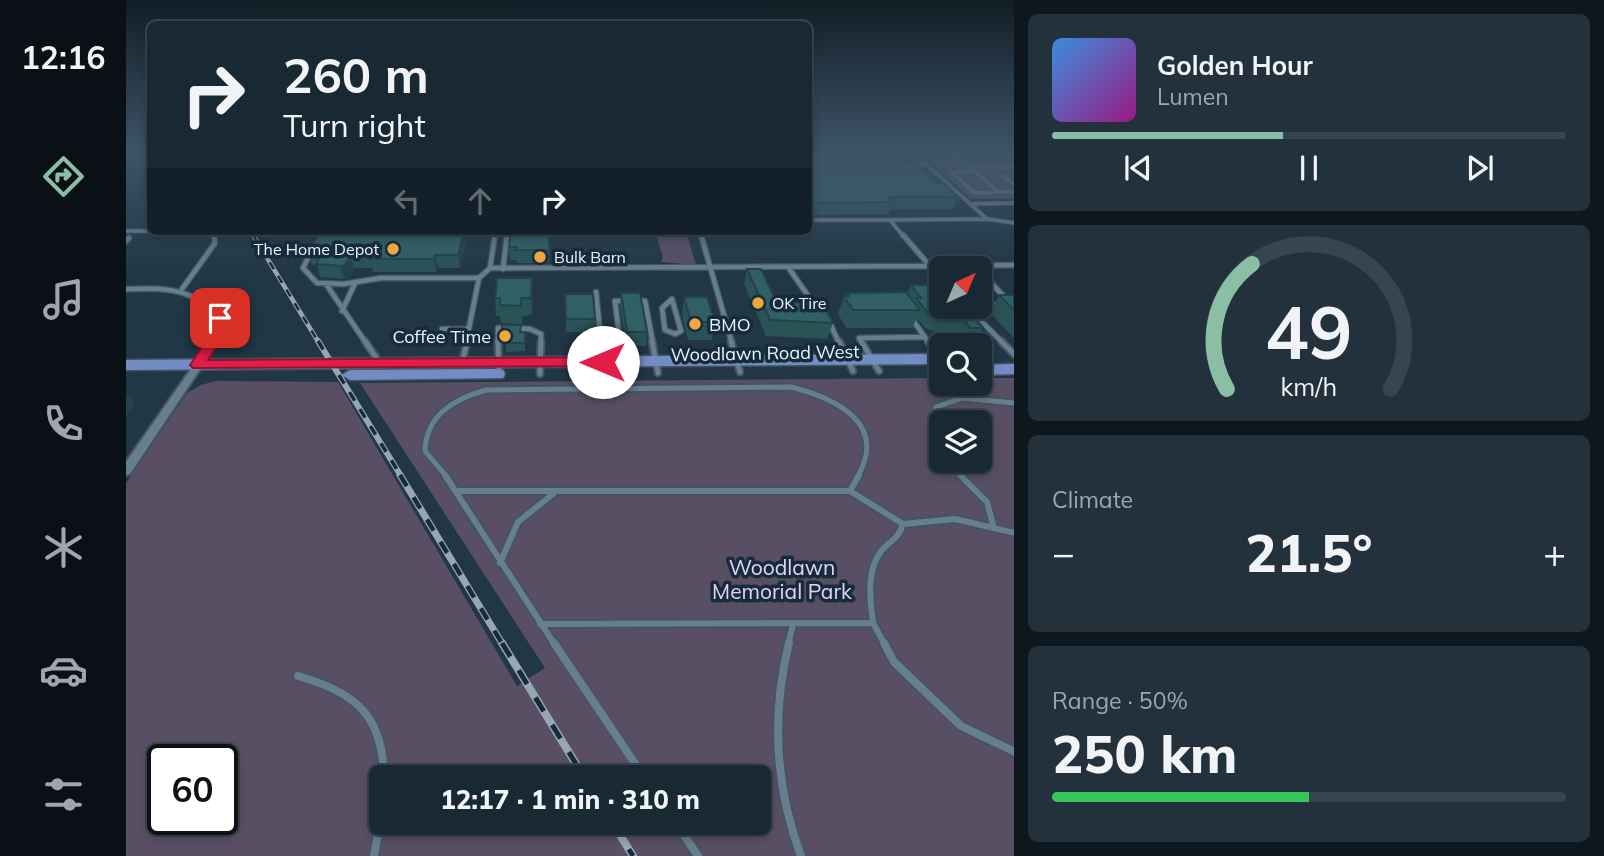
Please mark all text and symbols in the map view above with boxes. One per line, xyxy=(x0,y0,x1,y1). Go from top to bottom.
text: 12:16 xyxy=(21,37,105,77)
text: 260 m xyxy=(283,44,429,105)
icon: right xyxy=(168,49,259,140)
text: Golden Hour xyxy=(1157,49,1313,82)
text: Lumen xyxy=(1157,82,1229,111)
text: Turn right xyxy=(283,105,426,145)
icon: previous xyxy=(1119,149,1157,187)
icon: pause xyxy=(1290,149,1328,187)
icon: next xyxy=(1461,149,1499,187)
icon: directions xyxy=(39,152,88,201)
icon: left xyxy=(388,182,426,220)
icon: ahead xyxy=(461,182,499,220)
icon: right xyxy=(534,182,572,220)
place label: The Home Depot xyxy=(254,239,379,259)
marker: The Home Depot xyxy=(385,241,401,257)
place label: Bulk Barn xyxy=(554,247,626,267)
marker: Bulk Barn xyxy=(532,249,548,265)
north arrow xyxy=(929,256,992,318)
map controls xyxy=(929,256,992,473)
icon: music xyxy=(39,275,88,324)
text: 49 xyxy=(1265,286,1353,377)
pin xyxy=(190,288,250,348)
place label: OK Tire xyxy=(772,293,827,313)
marker: OK Tire xyxy=(750,295,766,311)
icon: arrive xyxy=(201,299,239,337)
place label: BMO xyxy=(709,313,751,336)
marker: BMO xyxy=(687,316,703,332)
place label: Coffee Time xyxy=(392,325,491,348)
position arrow xyxy=(566,325,640,399)
marker: Coffee Time xyxy=(497,328,513,344)
button: search xyxy=(929,333,992,396)
street label: Woodlawn Road West xyxy=(670,340,860,366)
text: km/h xyxy=(1281,371,1337,402)
icon: phone xyxy=(39,399,88,448)
button: layers xyxy=(929,410,992,473)
text: Climate xyxy=(1052,485,1133,514)
text: 21.5° xyxy=(1245,520,1373,585)
icon: climate xyxy=(39,523,88,572)
text: − xyxy=(1052,529,1075,577)
text: + xyxy=(1543,529,1566,577)
park label: Woodlawn Memorial Park xyxy=(712,554,852,604)
icon: car xyxy=(39,646,88,695)
text: Range · 50% xyxy=(1052,686,1188,715)
text: 250 km xyxy=(1052,721,1237,786)
speed limit sign: 60 xyxy=(147,744,238,835)
icon: filters xyxy=(39,770,88,819)
text: 12:17 · 1 min · 310 m xyxy=(440,783,700,816)

